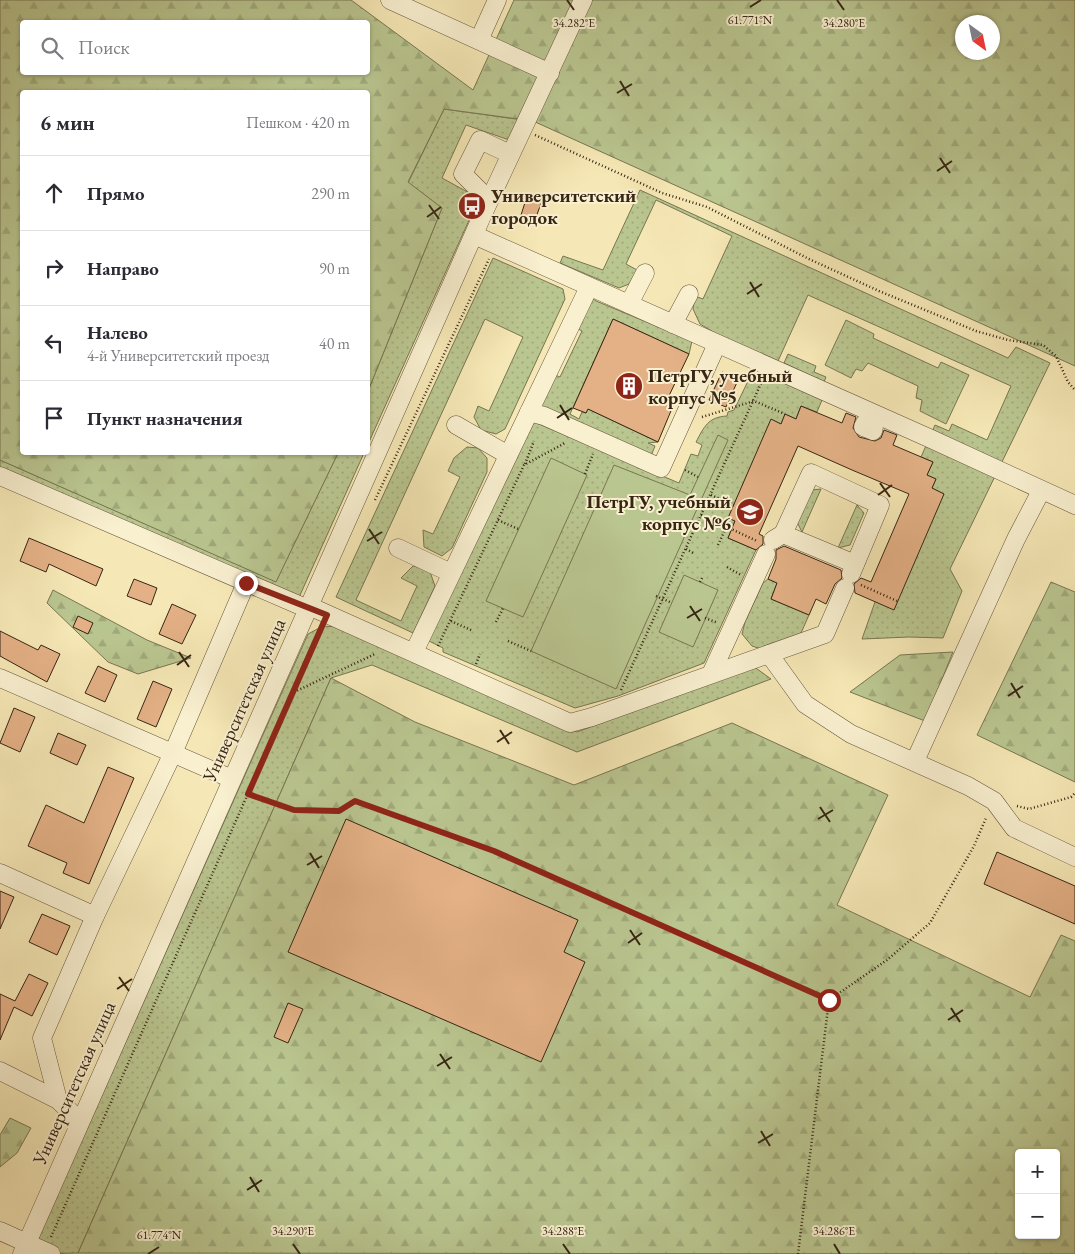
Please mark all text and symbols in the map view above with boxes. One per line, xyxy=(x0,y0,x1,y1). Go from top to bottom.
text: 61.771°N xyxy=(728,12,773,28)
text: 34.282°E xyxy=(553,15,595,31)
text: 34.280°E xyxy=(823,15,865,31)
north arrow xyxy=(955,15,1000,60)
search box xyxy=(20,20,370,75)
icon: search xyxy=(38,34,66,62)
text: Поиск xyxy=(78,35,130,60)
text: 6 мин xyxy=(40,109,95,136)
text: Пешком · 420 m xyxy=(246,112,350,133)
icon: ahead xyxy=(40,179,68,207)
text: Прямо xyxy=(87,181,145,206)
text: 290 m xyxy=(311,183,350,204)
place label: Университетский городок xyxy=(490,183,636,230)
bus stop icon: Университетский городок xyxy=(457,191,487,221)
icon: right xyxy=(40,254,68,282)
text: Направо xyxy=(87,256,159,281)
text: 90 m xyxy=(319,258,350,279)
text: Налево xyxy=(87,320,148,345)
icon: left xyxy=(40,329,68,357)
text: 40 m xyxy=(319,333,350,354)
text: 4-й Университетский проезд xyxy=(87,345,269,366)
place label: ПетрГУ, учебный корпус №5 xyxy=(648,363,792,410)
building icon: ПетрГУ, учебный корпус №5 xyxy=(614,371,644,401)
icon: arrive xyxy=(40,404,68,432)
text: Пункт назначения xyxy=(87,406,243,431)
place label: ПетрГУ, учебный корпус №6 xyxy=(587,489,731,536)
school or university icon: ПетрГУ, учебный корпус №6 xyxy=(735,497,765,527)
route end xyxy=(235,572,258,595)
street label: Университетская улица xyxy=(196,614,292,787)
route start xyxy=(818,989,841,1012)
street label: Университетская улица xyxy=(26,997,122,1170)
map controls xyxy=(1015,1149,1060,1239)
button: + xyxy=(1015,1149,1060,1194)
button: − xyxy=(1015,1194,1060,1239)
text: 34.290°E xyxy=(272,1223,314,1239)
text: 34.288°E xyxy=(542,1223,584,1239)
text: 34.286°E xyxy=(813,1223,855,1239)
text: 61.774°N xyxy=(137,1227,182,1243)

